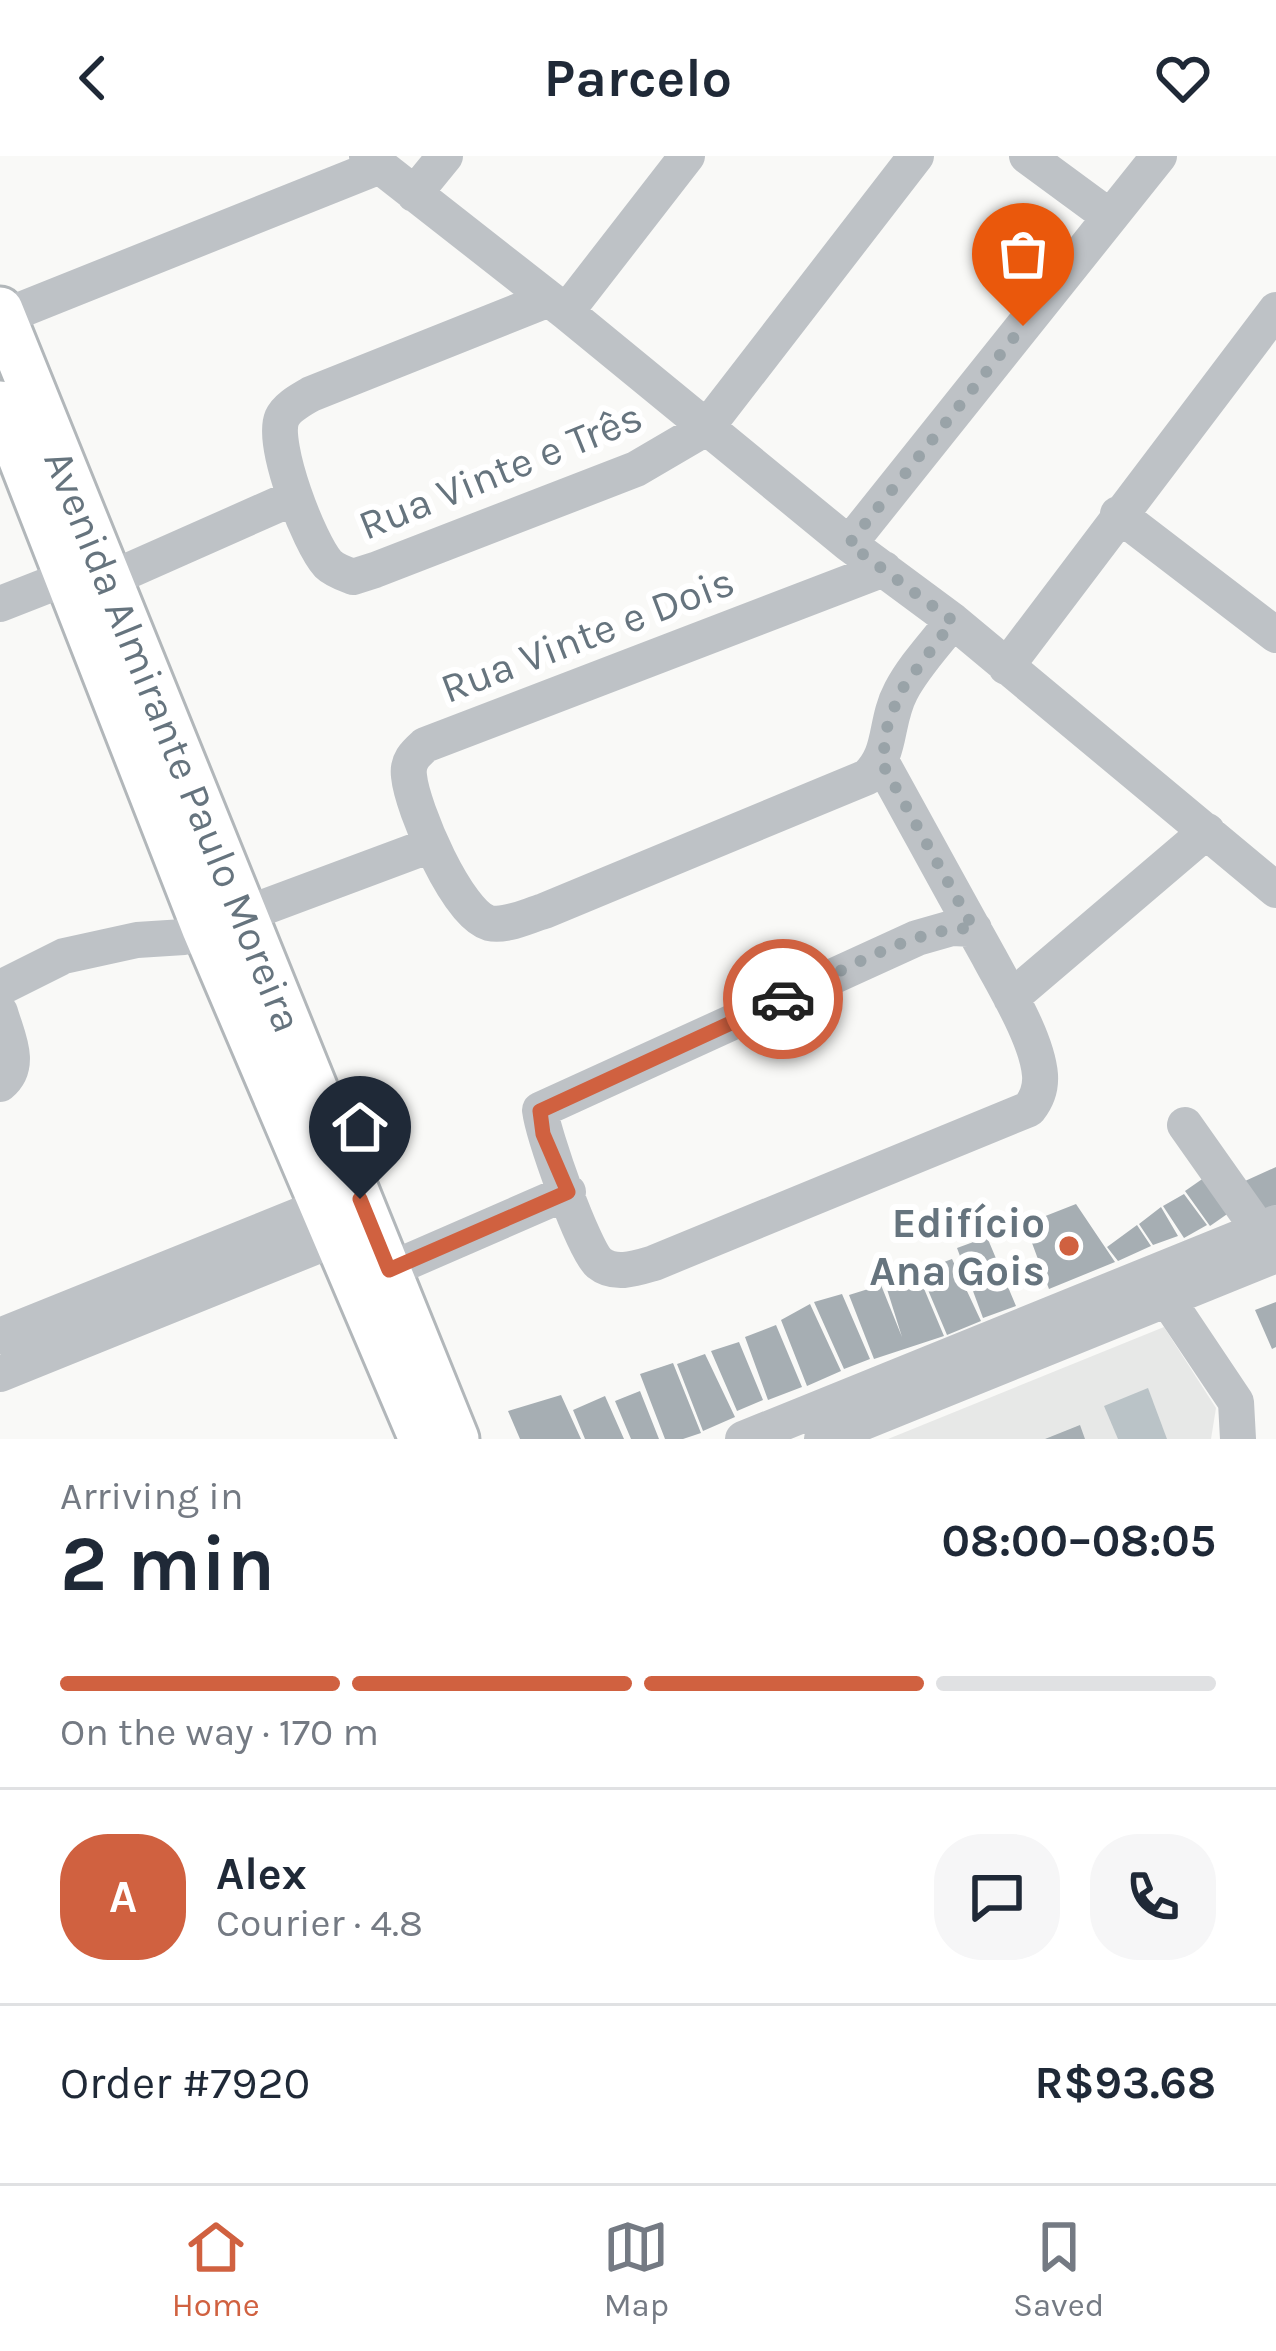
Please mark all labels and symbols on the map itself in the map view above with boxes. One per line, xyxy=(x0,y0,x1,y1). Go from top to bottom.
pin xyxy=(972,203,1074,326)
street label: Rua Vinte e Três xyxy=(351,391,649,551)
street label: Avenida Almirante Paulo Moreira xyxy=(33,443,313,1040)
street label: Rua Vinte e Dois xyxy=(434,556,741,714)
courier xyxy=(723,939,843,1059)
pin xyxy=(309,1076,411,1199)
place label: Edifício Ana Gois xyxy=(869,1198,1045,1296)
marker: Edifício Ana Gois xyxy=(1056,1233,1082,1259)

